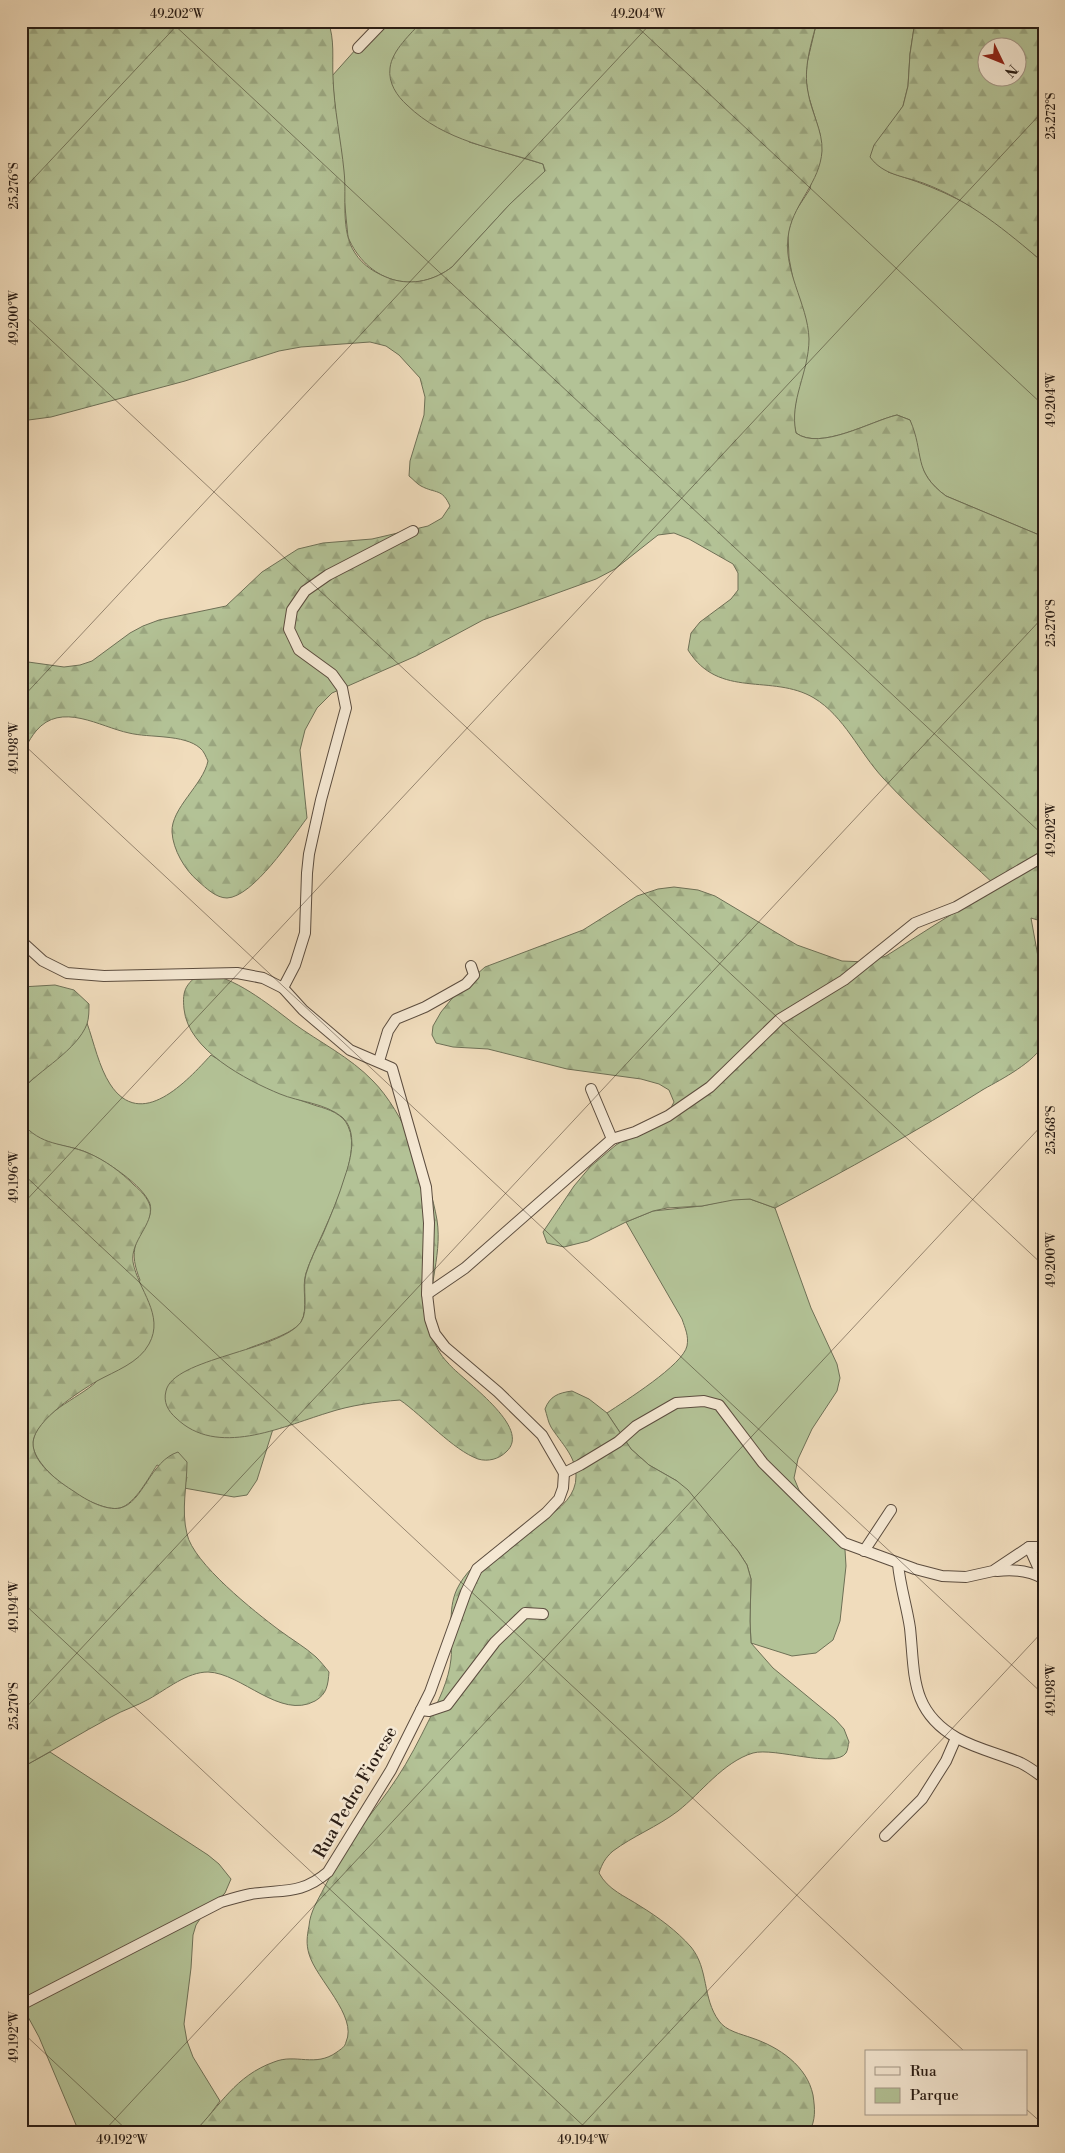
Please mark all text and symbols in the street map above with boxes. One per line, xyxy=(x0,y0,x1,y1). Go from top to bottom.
text: 49.202°W xyxy=(150,7,205,22)
text: 49.204°W xyxy=(611,7,666,22)
north arrow xyxy=(978,38,1028,88)
text: N xyxy=(1000,60,1021,80)
text: 25.272°S xyxy=(1044,92,1059,139)
text: 25.276°S xyxy=(7,162,22,210)
text: 49.200°W xyxy=(7,289,22,346)
text: 49.204°W xyxy=(1044,372,1059,427)
text: 25.270°S xyxy=(1044,599,1059,647)
text: 49.198°W xyxy=(7,721,22,774)
text: 49.202°W xyxy=(1044,802,1059,857)
text: 25.268°S xyxy=(1044,1105,1059,1154)
text: 49.196°W xyxy=(7,1150,22,1203)
text: 49.200°W xyxy=(1044,1231,1059,1288)
text: 49.194°W xyxy=(7,1580,22,1633)
text: 49.198°W xyxy=(1044,1663,1059,1716)
text: 25.270°S xyxy=(7,1682,22,1730)
street label: Rua Pedro Fiorese xyxy=(308,1722,403,1862)
text: 49.192°W xyxy=(7,2010,22,2063)
legend xyxy=(865,2050,1028,2116)
text: Rua xyxy=(910,2062,937,2081)
text: Parque xyxy=(910,2086,959,2105)
text: 49.192°W xyxy=(96,2133,149,2148)
text: 49.194°W xyxy=(557,2133,610,2148)

